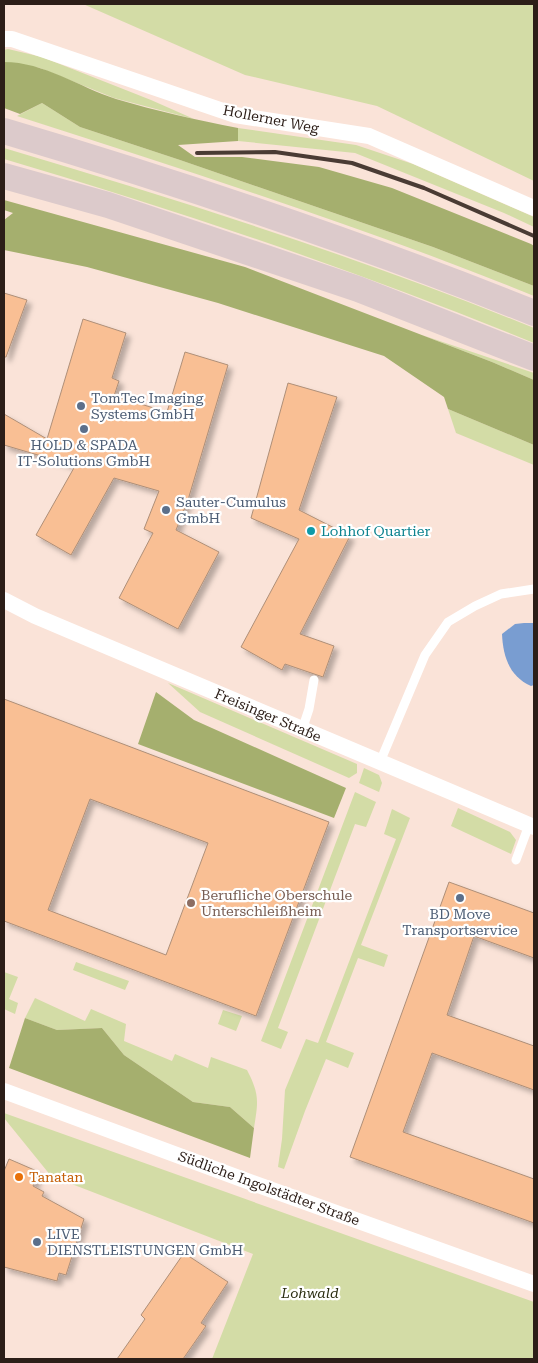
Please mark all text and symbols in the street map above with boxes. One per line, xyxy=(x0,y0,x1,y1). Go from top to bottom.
street label: Hollerner Weg xyxy=(222,102,320,136)
place label: TomTec Imaging Systems GmbH xyxy=(91,390,203,422)
marker: TomTec Imaging Systems GmbH xyxy=(75,400,87,412)
marker: HOLD & SPADA IT-Solutions GmbH xyxy=(78,423,90,435)
place label: HOLD & SPADA IT-Solutions GmbH xyxy=(18,437,151,469)
place label: Sauter-Cumulus GmbH xyxy=(176,494,286,526)
marker: Sauter-Cumulus GmbH xyxy=(160,504,172,516)
place label: Lohhof Quartier xyxy=(321,523,430,539)
marker: Lohhof Quartier xyxy=(305,525,317,537)
street label: Freisinger Straße xyxy=(212,685,324,745)
place label: Berufliche Oberschule Unterschleißheim xyxy=(201,887,353,919)
marker: BD Move Transportservice xyxy=(454,892,466,904)
marker: Berufliche Oberschule Unterschleißheim xyxy=(185,897,197,909)
place label: BD Move Transportservice xyxy=(402,906,518,938)
street label: Südliche Ingolstädter Straße xyxy=(176,1148,362,1228)
place label: Tanatan xyxy=(29,1169,83,1185)
marker: Tanatan xyxy=(13,1171,25,1183)
place label: LIVE DIENSTLEISTUNGEN GmbH xyxy=(47,1226,243,1258)
marker: LIVE DIENSTLEISTUNGEN GmbH xyxy=(31,1236,43,1248)
park label: Lohwald xyxy=(280,1285,339,1301)

